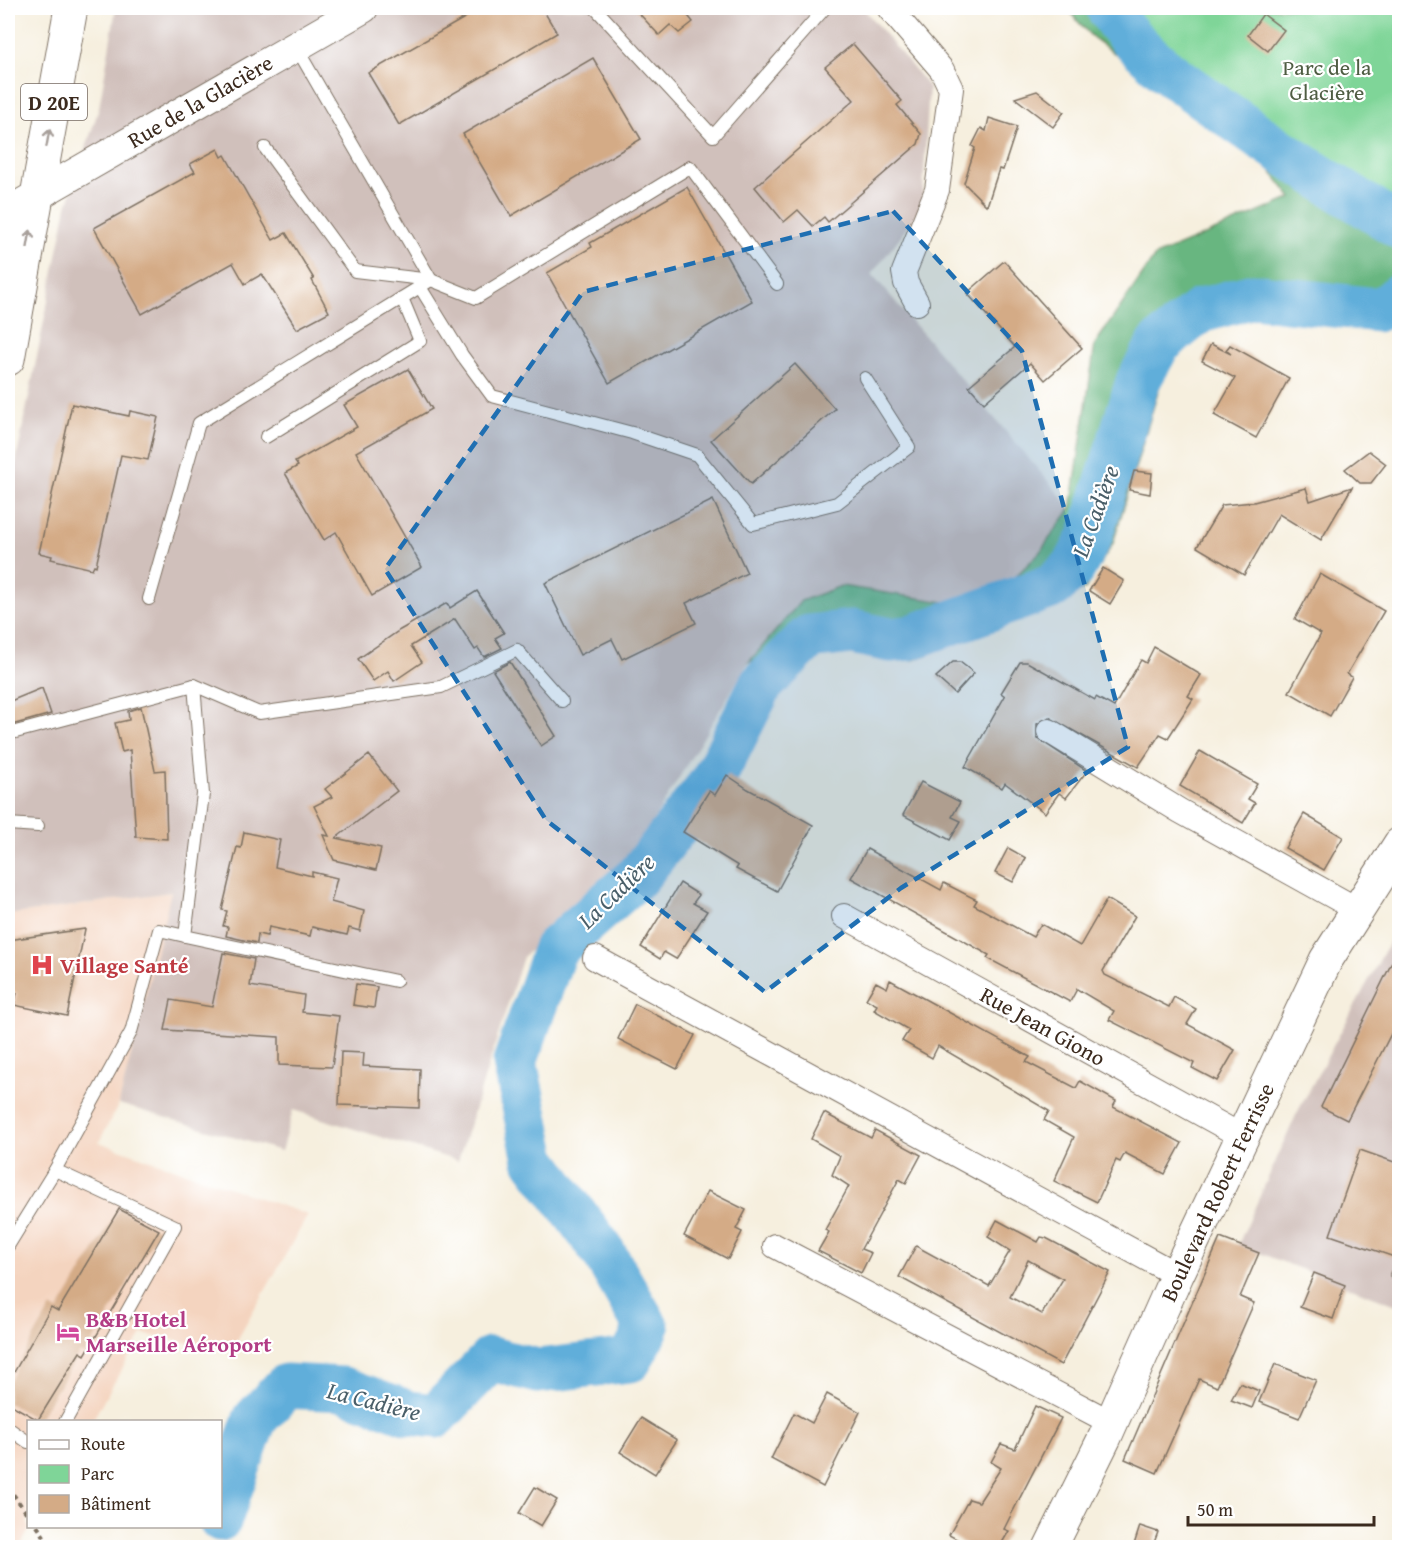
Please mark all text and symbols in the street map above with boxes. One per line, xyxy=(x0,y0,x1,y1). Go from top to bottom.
street label: Rue de la Glacière xyxy=(121,46,279,156)
park label: Parc de la Glacière xyxy=(1282,51,1372,108)
road number: D 20E xyxy=(21,84,87,120)
one-way arrow xyxy=(42,129,53,149)
one-way arrow xyxy=(24,230,35,250)
water label: La Cadière xyxy=(1062,460,1128,563)
water label: La Cadière xyxy=(569,845,663,937)
place label: Village Santé xyxy=(60,949,189,981)
hospital icon: Village Santé xyxy=(29,952,55,978)
street label: Rue Jean Giono xyxy=(975,978,1111,1074)
street label: Boulevard Robert Ferrisse xyxy=(1152,1077,1282,1307)
place label: B&B Hotel Marseille Aéroport xyxy=(86,1303,272,1360)
hotel icon: B&B Hotel Marseille Aéroport xyxy=(55,1319,81,1345)
water label: La Cadière xyxy=(323,1372,425,1430)
legend xyxy=(27,1420,222,1528)
text: Route xyxy=(81,1430,125,1457)
text: Parc xyxy=(81,1460,114,1487)
scale bar xyxy=(1188,1489,1374,1527)
text: Bâtiment xyxy=(81,1490,151,1517)
text: 50 m xyxy=(1197,1496,1233,1523)

